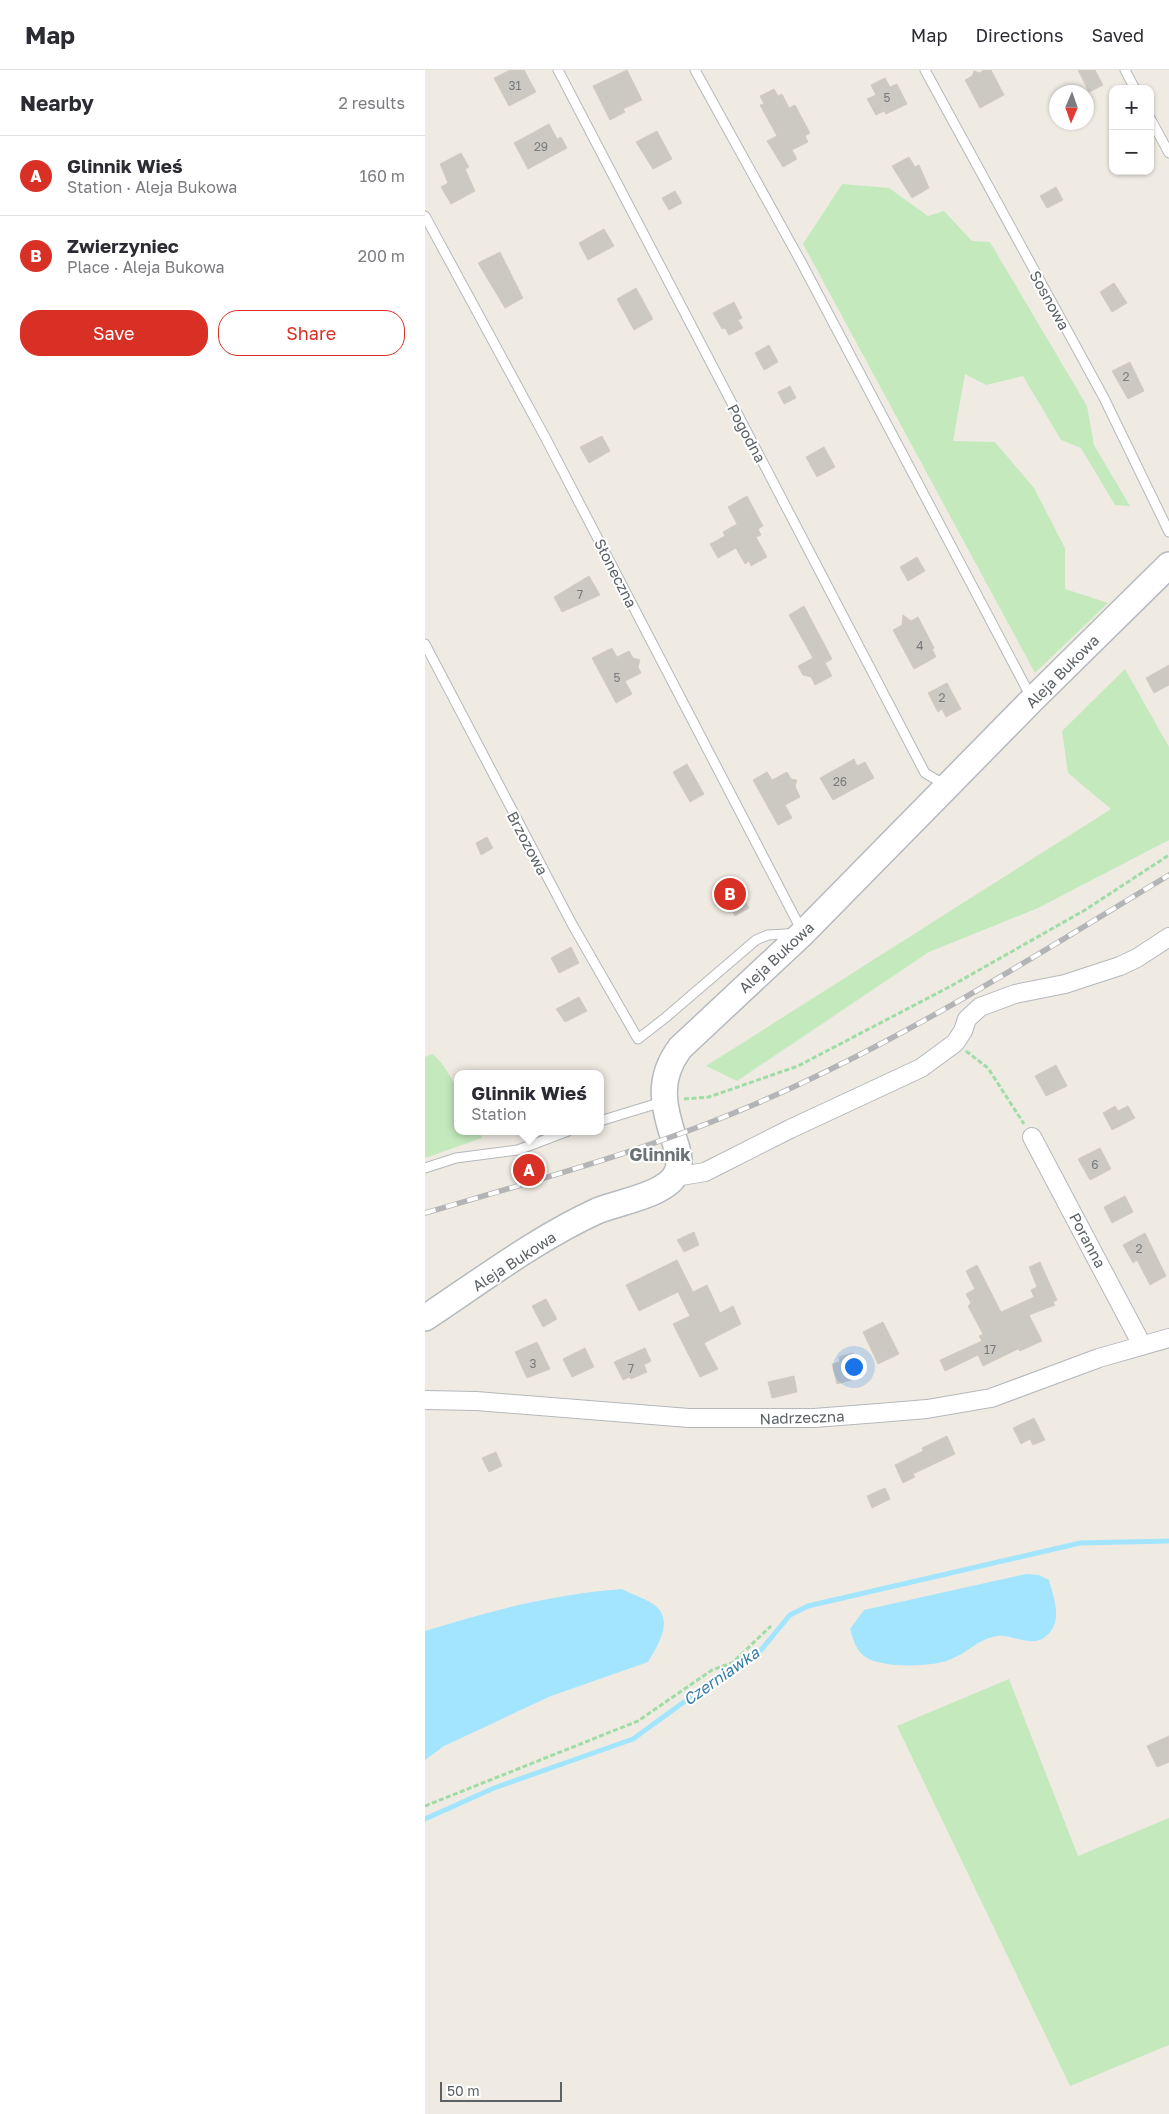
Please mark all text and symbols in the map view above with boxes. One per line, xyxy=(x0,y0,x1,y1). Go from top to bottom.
text: Map xyxy=(25,20,75,49)
text: Map xyxy=(911,24,947,46)
text: Directions xyxy=(975,24,1063,46)
text: Saved xyxy=(1091,24,1144,46)
house number: 31 xyxy=(509,78,522,93)
north arrow xyxy=(1049,85,1094,130)
map controls xyxy=(1109,85,1154,175)
button: + xyxy=(1109,85,1154,130)
text: Nearby xyxy=(20,90,94,116)
house number: 5 xyxy=(884,90,891,105)
text: 2 results xyxy=(339,93,405,113)
button: − xyxy=(1109,130,1154,175)
house number: 29 xyxy=(534,139,548,154)
text: Glinnik Wieś xyxy=(67,154,183,177)
text: A xyxy=(30,166,42,186)
text: 160 m xyxy=(359,166,405,186)
text: Station · Aleja Bukowa xyxy=(67,177,237,197)
text: Zwierzyniec xyxy=(67,234,179,257)
text: B xyxy=(30,246,42,266)
text: 200 m xyxy=(358,246,405,266)
text: Place · Aleja Bukowa xyxy=(67,257,225,277)
street label: Sosnowa xyxy=(1026,267,1074,333)
button: Save xyxy=(20,310,208,356)
button: Share xyxy=(218,310,405,356)
house number: 2 xyxy=(1123,369,1130,384)
street label: Pogodna xyxy=(724,401,770,465)
street label: Słoneczna xyxy=(591,535,641,611)
house number: 7 xyxy=(577,587,583,602)
street label: Aleja Bukowa xyxy=(1022,631,1102,711)
house number: 4 xyxy=(916,638,924,653)
house number: 5 xyxy=(614,670,621,685)
house number: 2 xyxy=(939,690,946,705)
house number: 26 xyxy=(833,774,847,789)
street label: Brzozowa xyxy=(504,808,552,878)
pin: B xyxy=(714,875,746,913)
street label: Aleja Bukowa xyxy=(735,918,817,996)
popup xyxy=(454,1070,604,1135)
text: Glinnik Wieś xyxy=(471,1081,587,1104)
text: Station xyxy=(471,1104,527,1124)
district label: Glinnik xyxy=(629,1143,691,1165)
pin: A xyxy=(513,1151,545,1189)
house number: 6 xyxy=(1091,1157,1099,1172)
street label: Poranna xyxy=(1066,1209,1110,1271)
street label: Aleja Bukowa xyxy=(469,1227,559,1295)
house number: 2 xyxy=(1136,1241,1143,1256)
house number: 17 xyxy=(984,1342,996,1357)
your location xyxy=(841,1354,867,1380)
house number: 3 xyxy=(529,1356,537,1371)
house number: 7 xyxy=(628,1361,634,1376)
street label: Nadrzeczna xyxy=(759,1407,845,1427)
water label: Czerniawka xyxy=(679,1642,764,1710)
scale bar xyxy=(440,2079,563,2102)
text: 50 m xyxy=(447,2082,480,2099)

